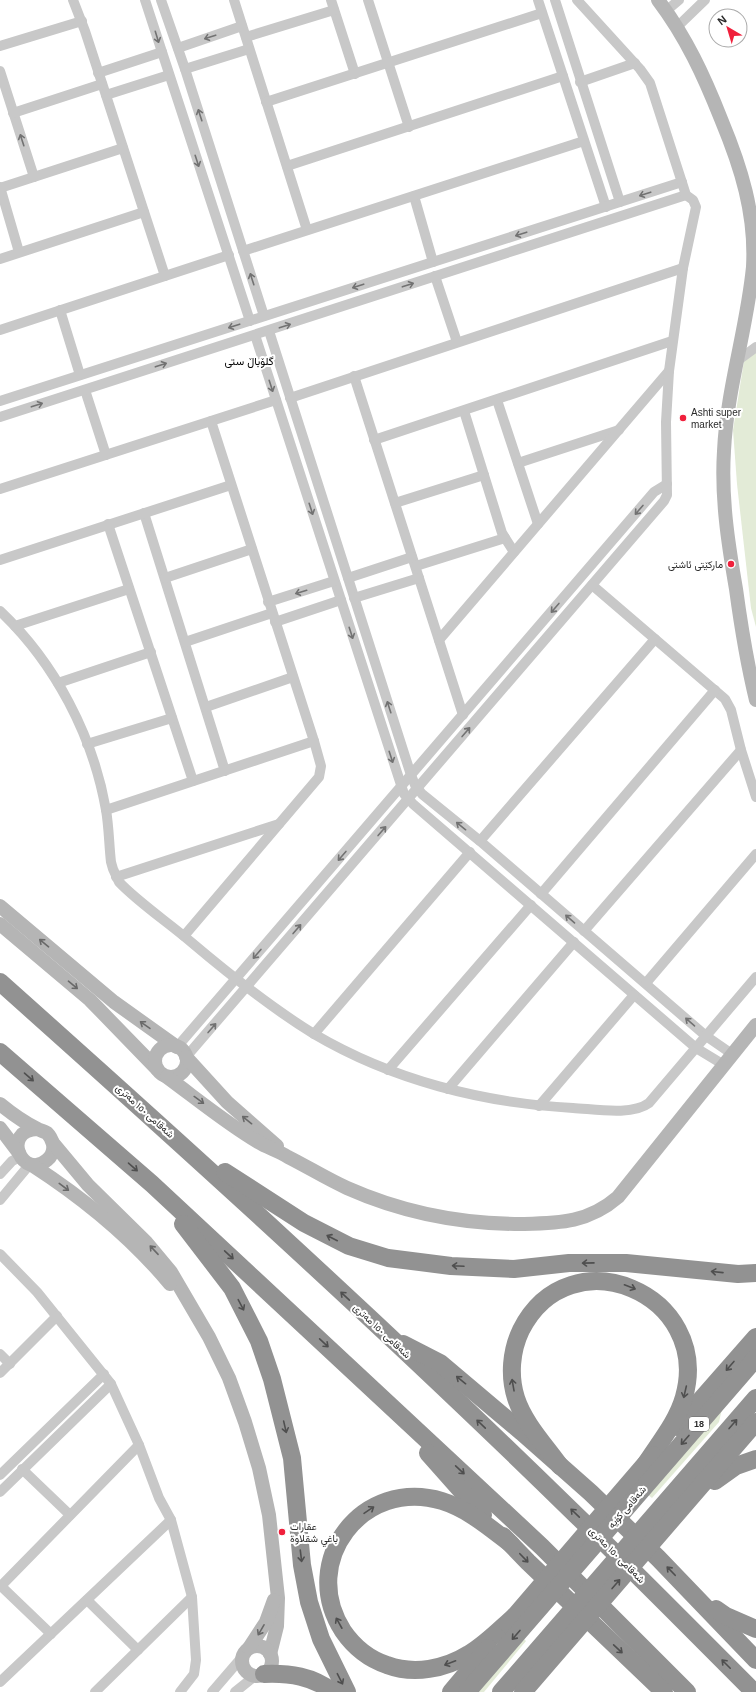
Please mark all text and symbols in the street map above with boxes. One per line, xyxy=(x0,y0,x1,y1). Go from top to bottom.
north arrow xyxy=(708,8,748,48)
text: N xyxy=(715,13,729,27)
one-way arrow xyxy=(154,30,161,43)
one-way arrow xyxy=(204,34,217,41)
one-way arrow xyxy=(196,109,203,122)
one-way arrow xyxy=(18,133,25,146)
one-way arrow xyxy=(194,154,202,166)
one-way arrow xyxy=(639,191,652,198)
one-way arrow xyxy=(515,231,528,238)
one-way arrow xyxy=(248,274,256,286)
one-way arrow xyxy=(401,281,414,288)
one-way arrow xyxy=(351,283,364,290)
one-way arrow xyxy=(278,321,290,329)
one-way arrow xyxy=(227,323,240,330)
district label: گلۆباڵ ستی xyxy=(224,355,274,368)
one-way arrow xyxy=(154,361,166,369)
one-way arrow xyxy=(268,379,275,392)
one-way arrow xyxy=(31,401,43,409)
place label: Ashti super market xyxy=(691,407,742,430)
marker: Ashti super market xyxy=(678,413,688,423)
one-way arrow xyxy=(308,503,315,516)
one-way arrow xyxy=(635,504,644,514)
place label: مارکێتی ئاشتی xyxy=(668,559,723,571)
marker: مارکێتی ئاشتی xyxy=(726,559,736,569)
one-way arrow xyxy=(295,589,308,596)
one-way arrow xyxy=(550,603,559,614)
one-way arrow xyxy=(348,626,355,639)
one-way arrow xyxy=(385,701,392,714)
one-way arrow xyxy=(462,727,471,738)
one-way arrow xyxy=(388,750,395,763)
one-way arrow xyxy=(455,821,466,830)
one-way arrow xyxy=(377,826,386,836)
one-way arrow xyxy=(338,850,347,860)
one-way arrow xyxy=(565,915,576,924)
one-way arrow xyxy=(292,925,301,935)
one-way arrow xyxy=(39,938,50,947)
one-way arrow xyxy=(253,949,262,959)
one-way arrow xyxy=(67,980,78,989)
one-way arrow xyxy=(685,1017,696,1026)
one-way arrow xyxy=(140,1021,151,1029)
one-way arrow xyxy=(207,1022,216,1033)
one-way arrow xyxy=(24,1073,35,1082)
street label: شەقامی ١٥٠ مەتری xyxy=(113,1082,176,1141)
one-way arrow xyxy=(193,1095,204,1104)
one-way arrow xyxy=(241,1115,252,1124)
one-way arrow xyxy=(128,1163,138,1172)
one-way arrow xyxy=(59,1183,70,1191)
one-way arrow xyxy=(327,1234,339,1241)
one-way arrow xyxy=(149,1245,159,1255)
one-way arrow xyxy=(224,1250,234,1260)
one-way arrow xyxy=(582,1259,595,1266)
one-way arrow xyxy=(452,1263,465,1270)
one-way arrow xyxy=(711,1268,724,1276)
one-way arrow xyxy=(624,1284,636,1292)
one-way arrow xyxy=(340,1291,350,1301)
one-way arrow xyxy=(238,1299,246,1311)
street label: شەقامی ١٥٠ مەتری xyxy=(350,1302,413,1361)
one-way arrow xyxy=(319,1339,329,1348)
one-way arrow xyxy=(726,1361,735,1372)
one-way arrow xyxy=(456,1375,466,1384)
one-way arrow xyxy=(509,1379,517,1392)
one-way arrow xyxy=(680,1386,688,1399)
road number: 18 xyxy=(689,1417,709,1431)
one-way arrow xyxy=(728,1419,737,1430)
one-way arrow xyxy=(476,1420,486,1429)
one-way arrow xyxy=(282,1421,290,1434)
one-way arrow xyxy=(680,1435,689,1446)
one-way arrow xyxy=(455,1465,465,1475)
street label: شەقامی کۆیە xyxy=(606,1484,649,1531)
one-way arrow xyxy=(363,1506,374,1514)
one-way arrow xyxy=(570,1508,580,1518)
place label: عقارات باغي شقلاوة xyxy=(290,1521,338,1547)
street label: شەقامی ١٥٠ مەتری xyxy=(586,1525,647,1586)
marker: عقارات باغي شقلاوة xyxy=(277,1527,287,1537)
one-way arrow xyxy=(297,1549,305,1562)
one-way arrow xyxy=(519,1553,529,1563)
one-way arrow xyxy=(666,1566,676,1576)
one-way arrow xyxy=(612,1579,621,1590)
one-way arrow xyxy=(335,1617,342,1629)
one-way arrow xyxy=(257,1624,265,1636)
one-way arrow xyxy=(512,1630,521,1640)
one-way arrow xyxy=(612,1644,623,1653)
one-way arrow xyxy=(445,1660,457,1668)
one-way arrow xyxy=(721,1660,731,1669)
one-way arrow xyxy=(337,1673,345,1685)

